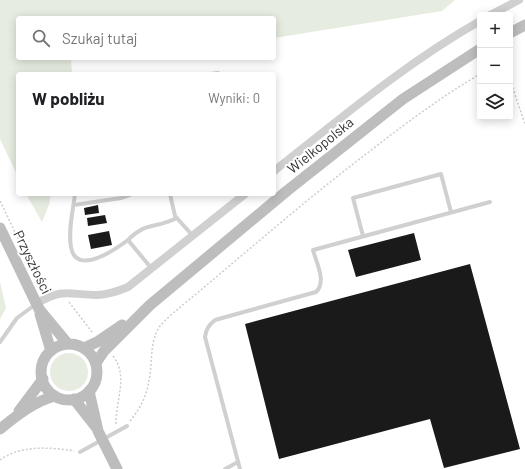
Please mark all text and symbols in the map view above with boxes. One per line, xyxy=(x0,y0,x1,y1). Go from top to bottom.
map controls xyxy=(477,12,513,120)
button: + xyxy=(477,12,513,48)
search box xyxy=(16,16,276,60)
icon: search xyxy=(30,27,52,49)
text: Szukaj tutaj xyxy=(62,29,138,47)
button: − xyxy=(477,48,513,84)
button: layers xyxy=(477,84,513,120)
text: W pobliżu xyxy=(32,88,105,108)
text: Wyniki: 0 xyxy=(208,90,260,106)
street label: Wielkopolska xyxy=(283,113,357,177)
street label: Przyszłości xyxy=(10,227,56,297)

